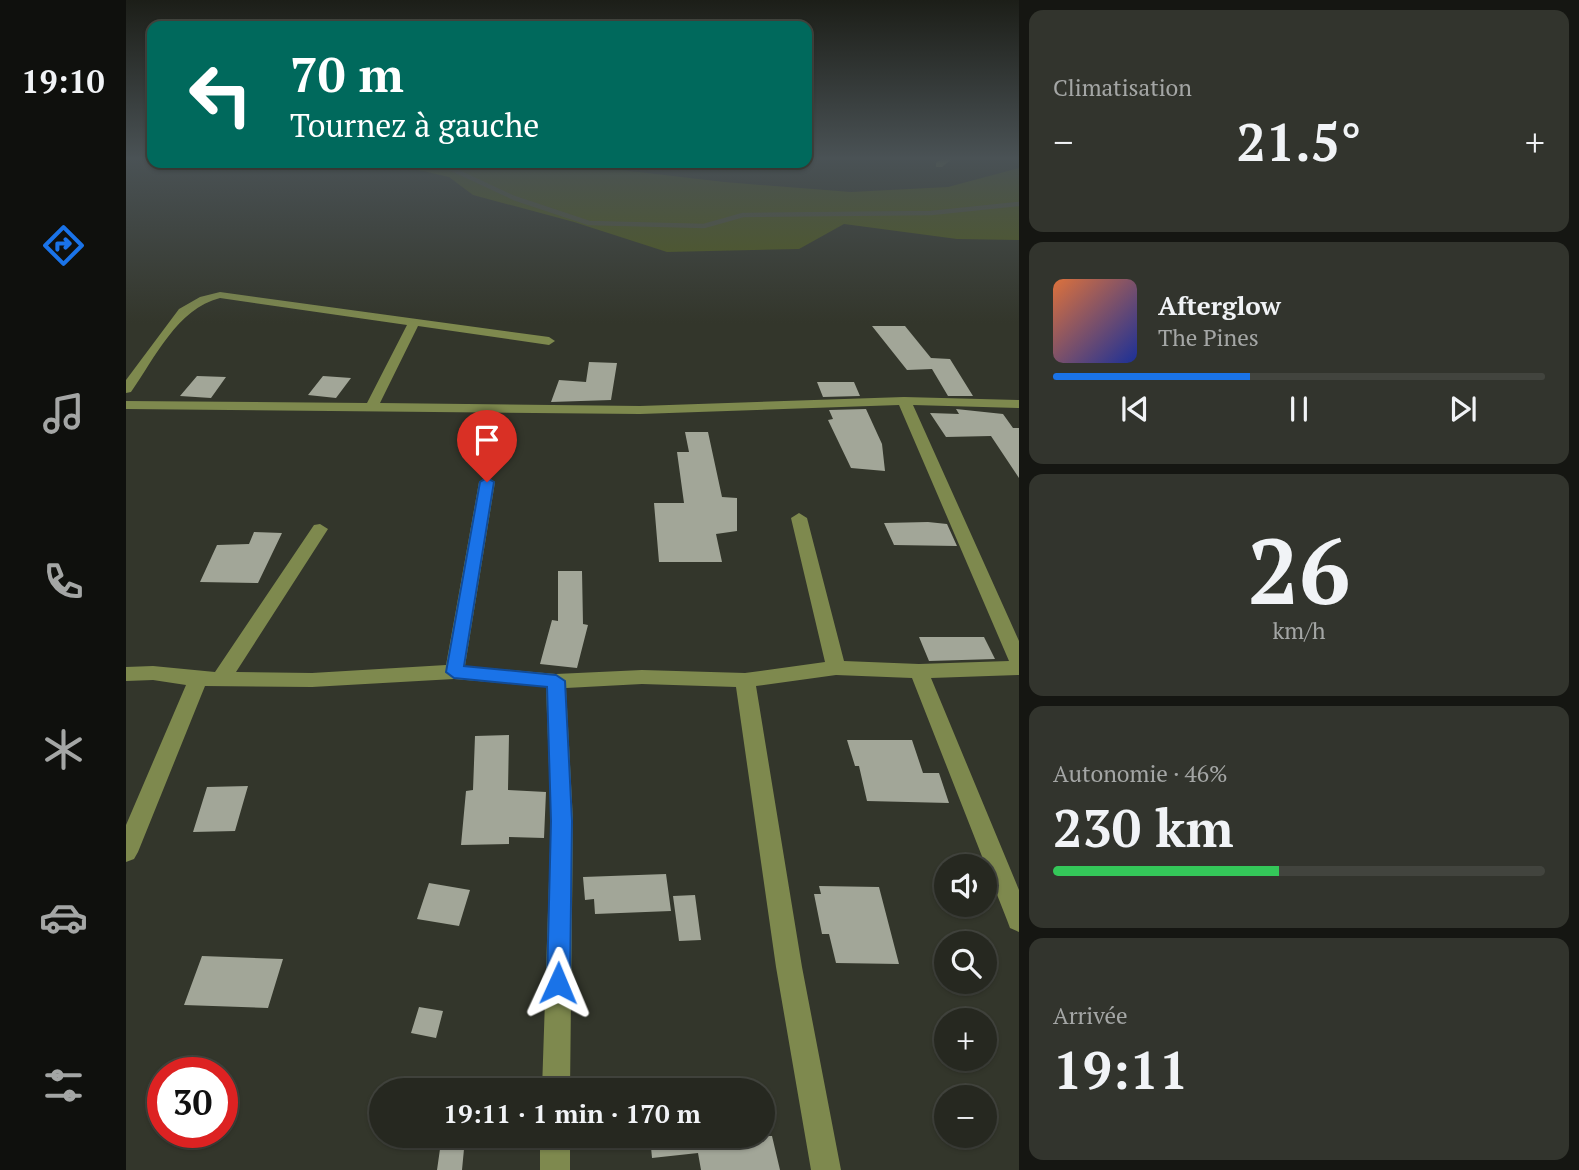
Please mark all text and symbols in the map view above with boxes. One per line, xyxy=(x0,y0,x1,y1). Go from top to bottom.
text: 70 m xyxy=(290,41,404,106)
icon: left xyxy=(175,49,266,140)
text: 19:10 xyxy=(21,60,105,102)
text: Climatisation xyxy=(1053,72,1192,103)
text: Tournez à gauche xyxy=(290,104,539,146)
text: 21.5° xyxy=(1236,107,1362,176)
text: − xyxy=(1053,117,1073,167)
text: + xyxy=(1525,117,1545,167)
icon: directions xyxy=(39,221,88,270)
text: Afterglow xyxy=(1158,288,1281,322)
text: The Pines xyxy=(1158,322,1259,353)
icon: music xyxy=(39,389,88,438)
icon: previous xyxy=(1116,390,1154,428)
icon: pause xyxy=(1280,390,1318,428)
icon: next xyxy=(1444,390,1482,428)
pin xyxy=(457,410,517,482)
icon: arrive xyxy=(468,421,506,459)
text: 26 xyxy=(1248,509,1350,630)
icon: phone xyxy=(39,557,88,606)
text: km/h xyxy=(1272,615,1326,646)
icon: climate xyxy=(39,725,88,774)
text: Autonomie · 46% xyxy=(1053,758,1228,789)
text: 230 km xyxy=(1053,793,1234,862)
map controls xyxy=(934,854,997,1148)
button: sound xyxy=(934,854,997,917)
icon: car xyxy=(39,893,88,942)
button: search xyxy=(934,931,997,994)
position arrow xyxy=(521,946,595,1020)
text: Arrivée xyxy=(1053,1000,1128,1031)
button: + xyxy=(934,1008,997,1071)
text: 19:11 xyxy=(1053,1035,1188,1104)
speed limit sign: 30 xyxy=(147,1057,238,1148)
icon: filters xyxy=(39,1061,88,1110)
button: − xyxy=(934,1085,997,1148)
text: 19:11 · 1 min · 170 m xyxy=(443,1096,701,1130)

